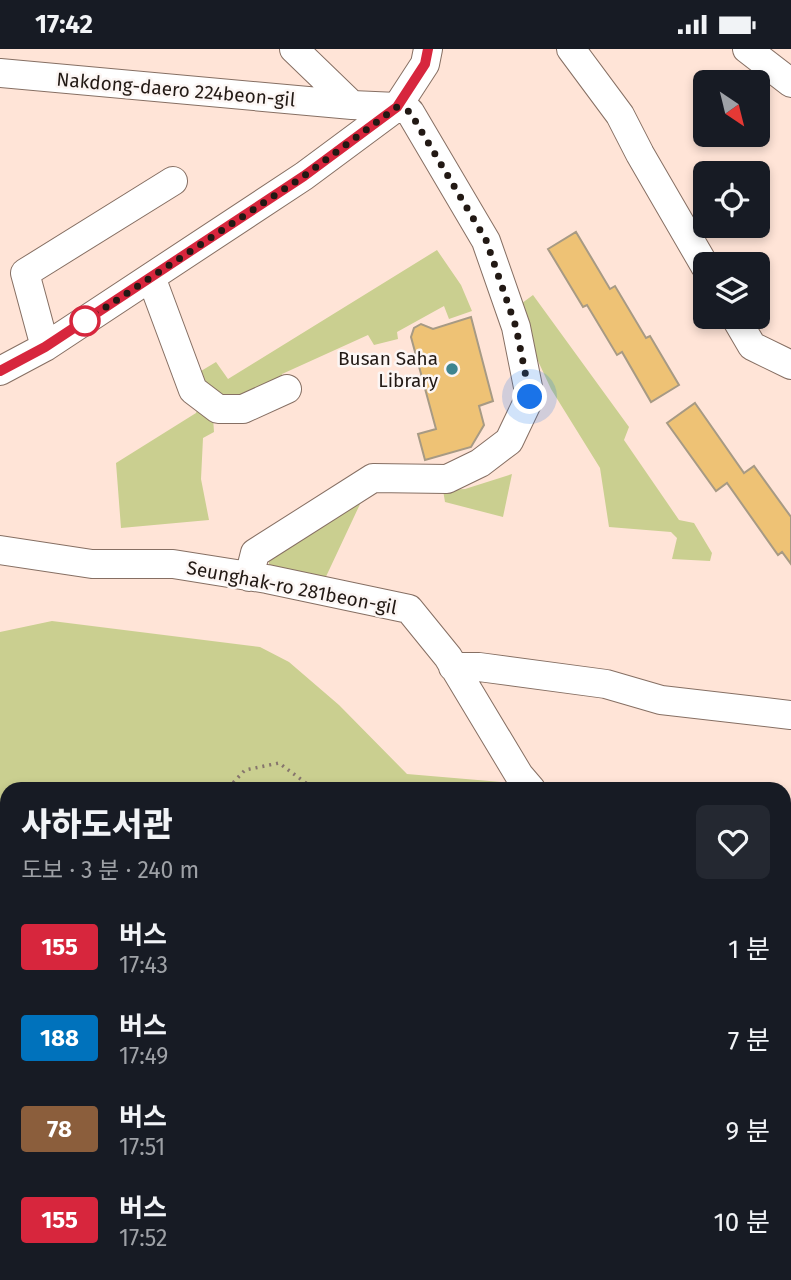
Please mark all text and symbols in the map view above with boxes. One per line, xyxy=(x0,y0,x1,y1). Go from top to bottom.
text: 17:42 xyxy=(35,9,93,40)
street label: Nakdong-daero 224beon-gil xyxy=(56,68,297,111)
north arrow xyxy=(693,70,770,147)
map controls xyxy=(693,70,770,329)
button: locate xyxy=(693,161,770,238)
button: layers xyxy=(693,252,770,329)
unlabelled marker xyxy=(70,306,100,336)
place label: Busan Saha Library xyxy=(338,347,439,392)
marker: Busan Saha Library xyxy=(444,361,460,377)
your location xyxy=(512,379,547,414)
street label: Seunghak-ro 281beon-gil xyxy=(185,556,399,619)
text: 사하도서관 xyxy=(21,805,173,845)
button: heart xyxy=(696,805,770,879)
text: 도보 · 3 분 · 240 m xyxy=(21,856,199,884)
text: 버스 xyxy=(119,920,167,951)
text: 155 xyxy=(41,933,78,961)
text: 1 분 xyxy=(728,934,770,965)
text: 17:43 xyxy=(119,951,168,979)
text: 버스 xyxy=(119,1011,167,1042)
text: 188 xyxy=(40,1024,79,1052)
text: 7 분 xyxy=(728,1025,770,1056)
text: 17:49 xyxy=(119,1042,168,1070)
text: 버스 xyxy=(119,1102,167,1133)
text: 78 xyxy=(47,1115,72,1143)
text: 9 분 xyxy=(726,1116,770,1147)
text: 17:51 xyxy=(119,1133,165,1161)
text: 버스 xyxy=(119,1193,167,1224)
text: 155 xyxy=(41,1206,78,1234)
text: 10 분 xyxy=(713,1207,770,1238)
text: 17:52 xyxy=(119,1224,167,1252)

